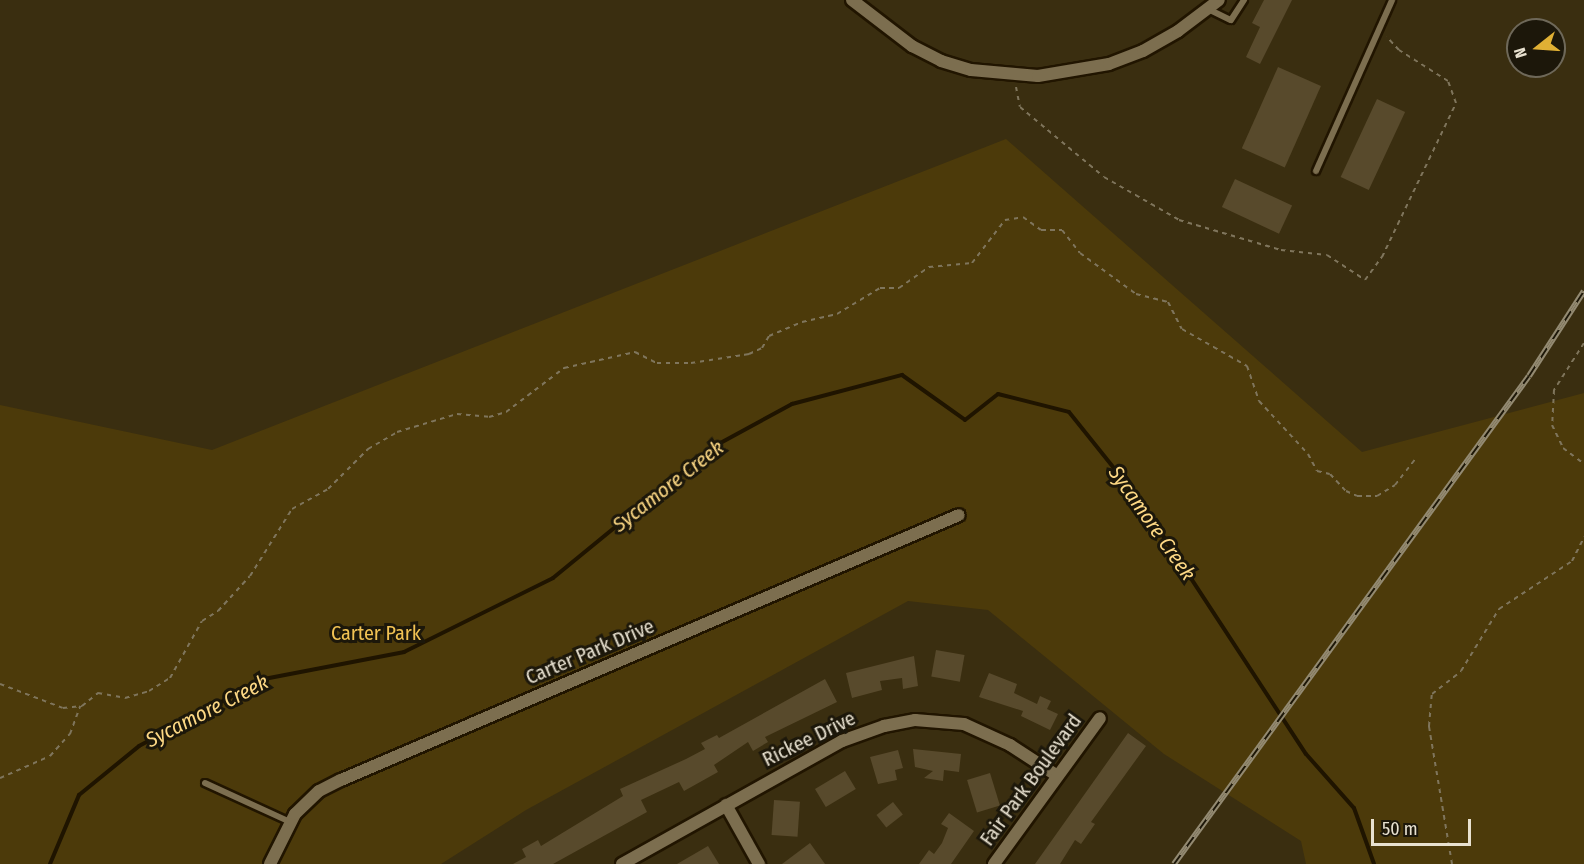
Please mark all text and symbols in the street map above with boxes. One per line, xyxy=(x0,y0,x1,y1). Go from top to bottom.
north arrow xyxy=(1506,18,1566,78)
text: N xyxy=(1510,45,1531,60)
water label: Sycamore Creek xyxy=(607,435,729,537)
water label: Sycamore Creek xyxy=(1103,461,1201,585)
street label: Carter Park Drive xyxy=(522,614,658,690)
park label: Carter Park xyxy=(331,621,421,645)
water label: Sycamore Creek xyxy=(141,669,273,753)
street label: Rickee Drive xyxy=(759,706,859,772)
street label: Fair Park Boulevard xyxy=(975,710,1087,850)
scale bar xyxy=(1374,807,1474,845)
text: 50 m xyxy=(1382,818,1418,840)

